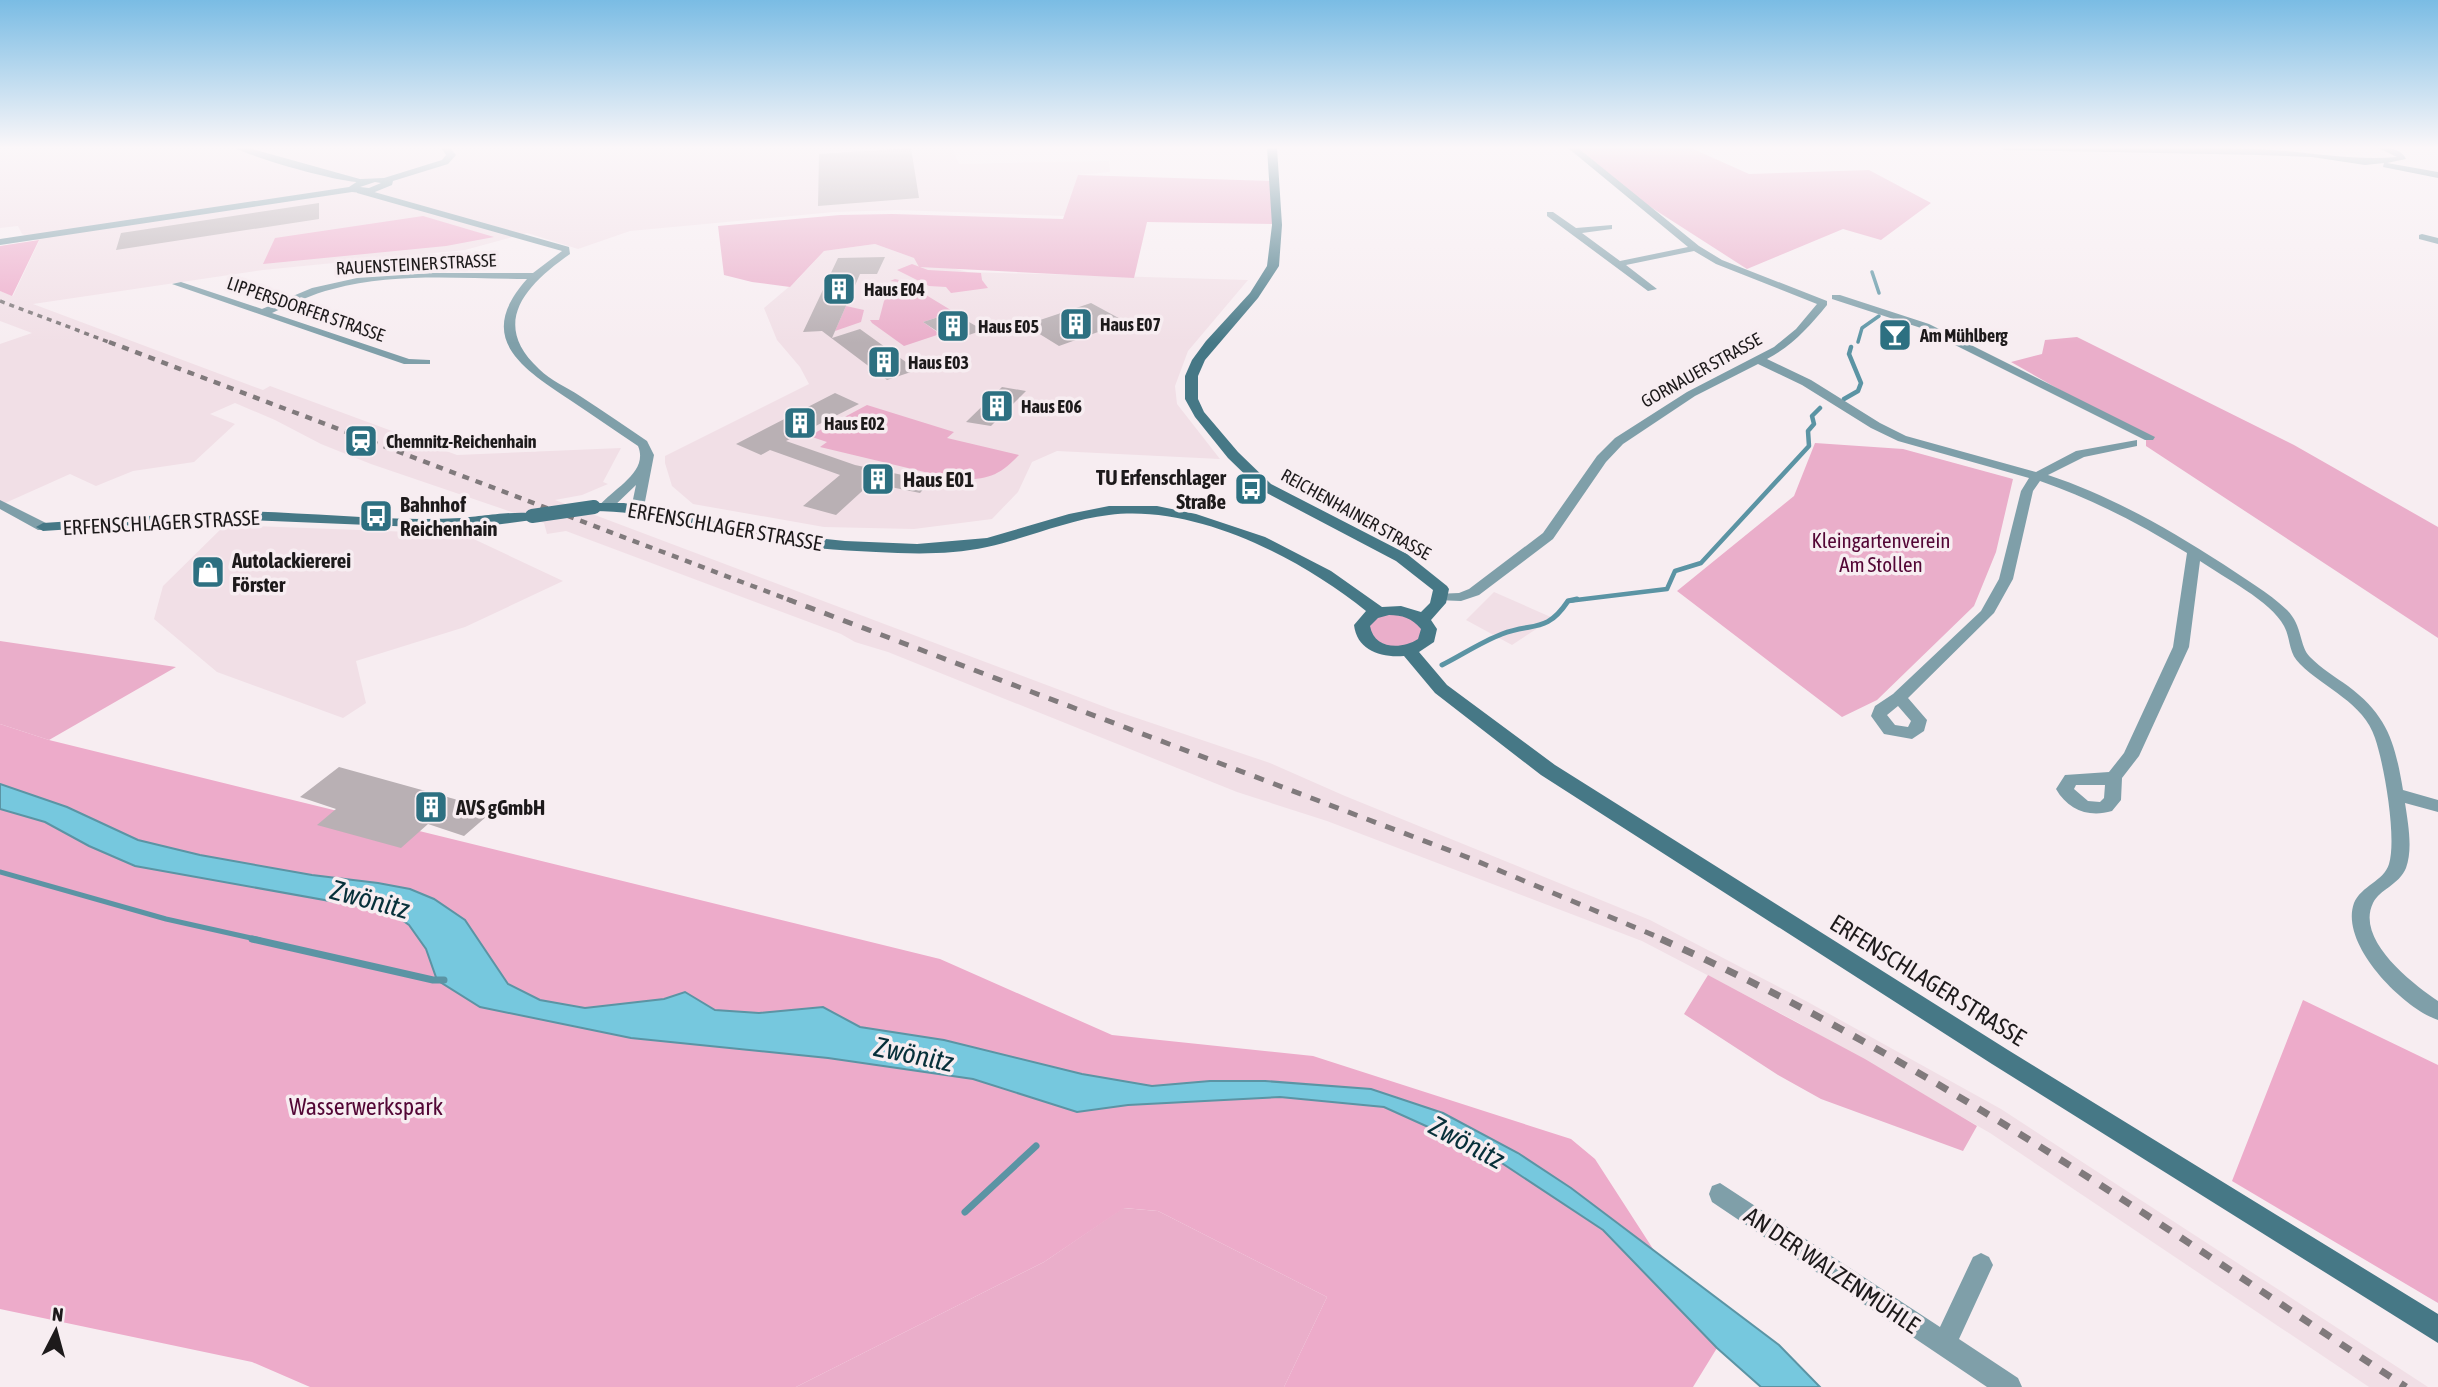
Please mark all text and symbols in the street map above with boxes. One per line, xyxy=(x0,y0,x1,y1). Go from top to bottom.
street label: RAUENSTEINER STRASSE xyxy=(335,249,497,279)
building icon: Haus E04 xyxy=(820,270,858,308)
street label: LIPPERSDORFER STRASSE xyxy=(224,272,388,346)
place label: Haus E04 xyxy=(864,279,925,300)
building icon: Haus E07 xyxy=(1057,305,1095,343)
building icon: Haus E05 xyxy=(934,307,972,345)
place label: Haus E07 xyxy=(1100,314,1161,335)
place label: Haus E05 xyxy=(978,316,1039,337)
bar icon: Am Mühlberg xyxy=(1876,316,1914,354)
place label: Am Mühlberg xyxy=(1919,325,2008,346)
street label: GORNAUER STRASSE xyxy=(1637,328,1765,412)
building icon: Haus E03 xyxy=(865,343,903,381)
place label: Haus E03 xyxy=(908,352,969,373)
building icon: Haus E06 xyxy=(978,387,1016,425)
place label: Haus E06 xyxy=(1021,396,1082,417)
building icon: Haus E02 xyxy=(781,404,819,442)
place label: Haus E02 xyxy=(824,413,885,434)
station icon: Chemnitz-Reichenhain xyxy=(342,422,380,460)
place label: Chemnitz-Reichenhain xyxy=(386,431,537,452)
building icon: Haus E01 xyxy=(859,460,897,498)
street label: REICHENHAINER STRASSE xyxy=(1278,464,1435,564)
place label: TU Erfenschlager Straße xyxy=(1096,465,1227,513)
place label: Haus E01 xyxy=(903,467,974,491)
bus stop icon: TU Erfenschlager Straße xyxy=(1232,470,1270,508)
place label: Bahnhof Reichenhain xyxy=(400,492,498,540)
bus stop icon: Bahnhof Reichenhain xyxy=(357,497,395,535)
street label: ERFENSCHLAGER STRASSE xyxy=(626,497,824,555)
street label: ERFENSCHLAGER STRASSE xyxy=(62,505,260,539)
park label: Kleingartenverein Am Stollen xyxy=(1812,528,1950,576)
place label: Autolackiererei Förster xyxy=(231,548,351,596)
shop icon: Autolackiererei Förster xyxy=(189,553,227,591)
building icon: AVS gGmbH xyxy=(412,788,450,826)
place label: AVS gGmbH xyxy=(455,795,545,819)
water label: Zwönitz xyxy=(327,873,414,925)
street label: ERFENSCHLAGER STRASSE xyxy=(1825,909,2031,1051)
water label: Zwönitz xyxy=(871,1030,958,1078)
park label: Wasserwerkspark xyxy=(289,1093,443,1120)
water label: Zwönitz xyxy=(1424,1109,1511,1175)
street label: AN DER WALZENMÜHLE xyxy=(1739,1201,1925,1339)
north arrow xyxy=(21,1296,91,1366)
text: N xyxy=(51,1303,65,1326)

